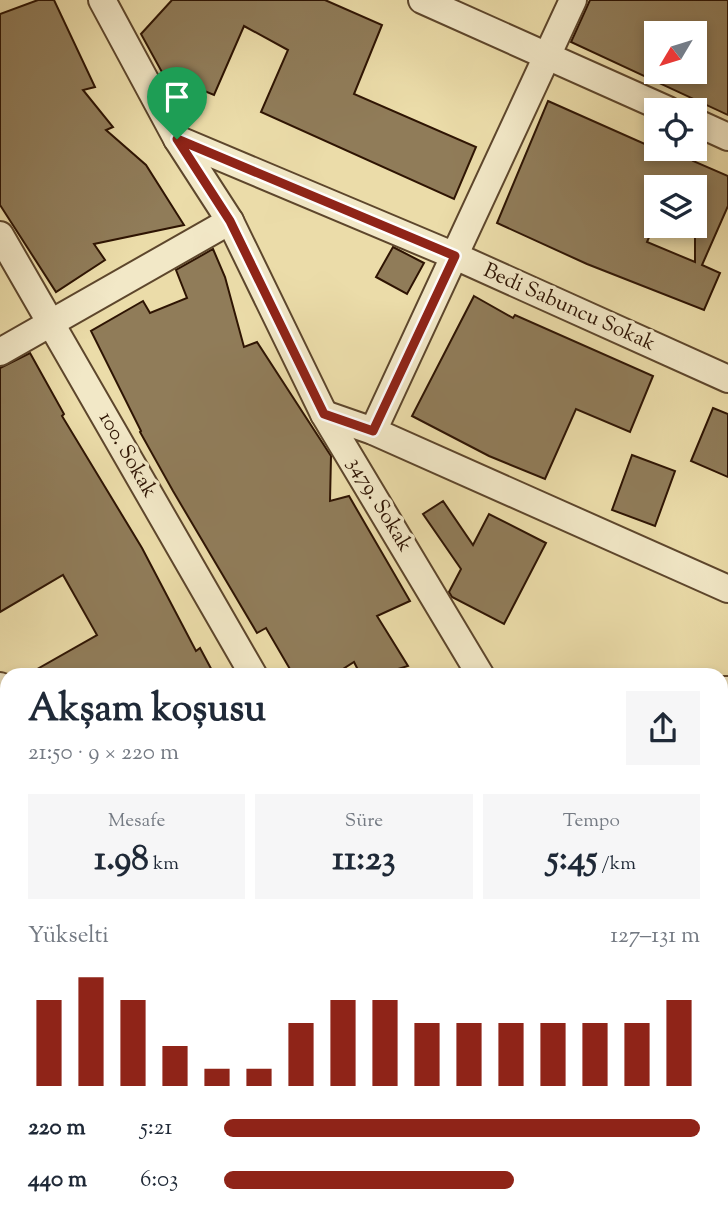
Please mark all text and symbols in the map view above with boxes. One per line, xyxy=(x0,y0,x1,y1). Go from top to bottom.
north arrow xyxy=(644,21,707,84)
map controls xyxy=(644,21,707,238)
pin xyxy=(147,67,207,139)
icon: arrive xyxy=(158,78,196,116)
button: locate xyxy=(644,98,707,161)
button: layers xyxy=(644,175,707,238)
street label: Bedi Sabuncu Sokak xyxy=(478,257,660,360)
street label: 100. Sokak xyxy=(90,406,164,504)
street label: 3479. Sokak xyxy=(339,452,419,558)
text: Akşam koşusu xyxy=(28,684,266,738)
button: share xyxy=(626,691,700,765)
text: 21:50 · 9 × 220 m xyxy=(28,737,179,770)
text: Mesafe xyxy=(108,808,165,835)
text: Süre xyxy=(345,808,383,835)
text: Tempo xyxy=(563,808,620,835)
text: 1.98 xyxy=(94,835,149,886)
text: 11:23 xyxy=(332,835,396,886)
text: 5:45 xyxy=(547,835,597,886)
text: km xyxy=(149,851,179,878)
text: /km xyxy=(597,851,636,878)
text: Yükselti xyxy=(28,920,109,953)
text: 127–131 m xyxy=(610,920,700,953)
text: 220 m xyxy=(28,1112,86,1145)
text: 5:21 xyxy=(140,1112,172,1145)
text: 440 m xyxy=(28,1164,87,1197)
text: 6:03 xyxy=(140,1164,178,1197)

